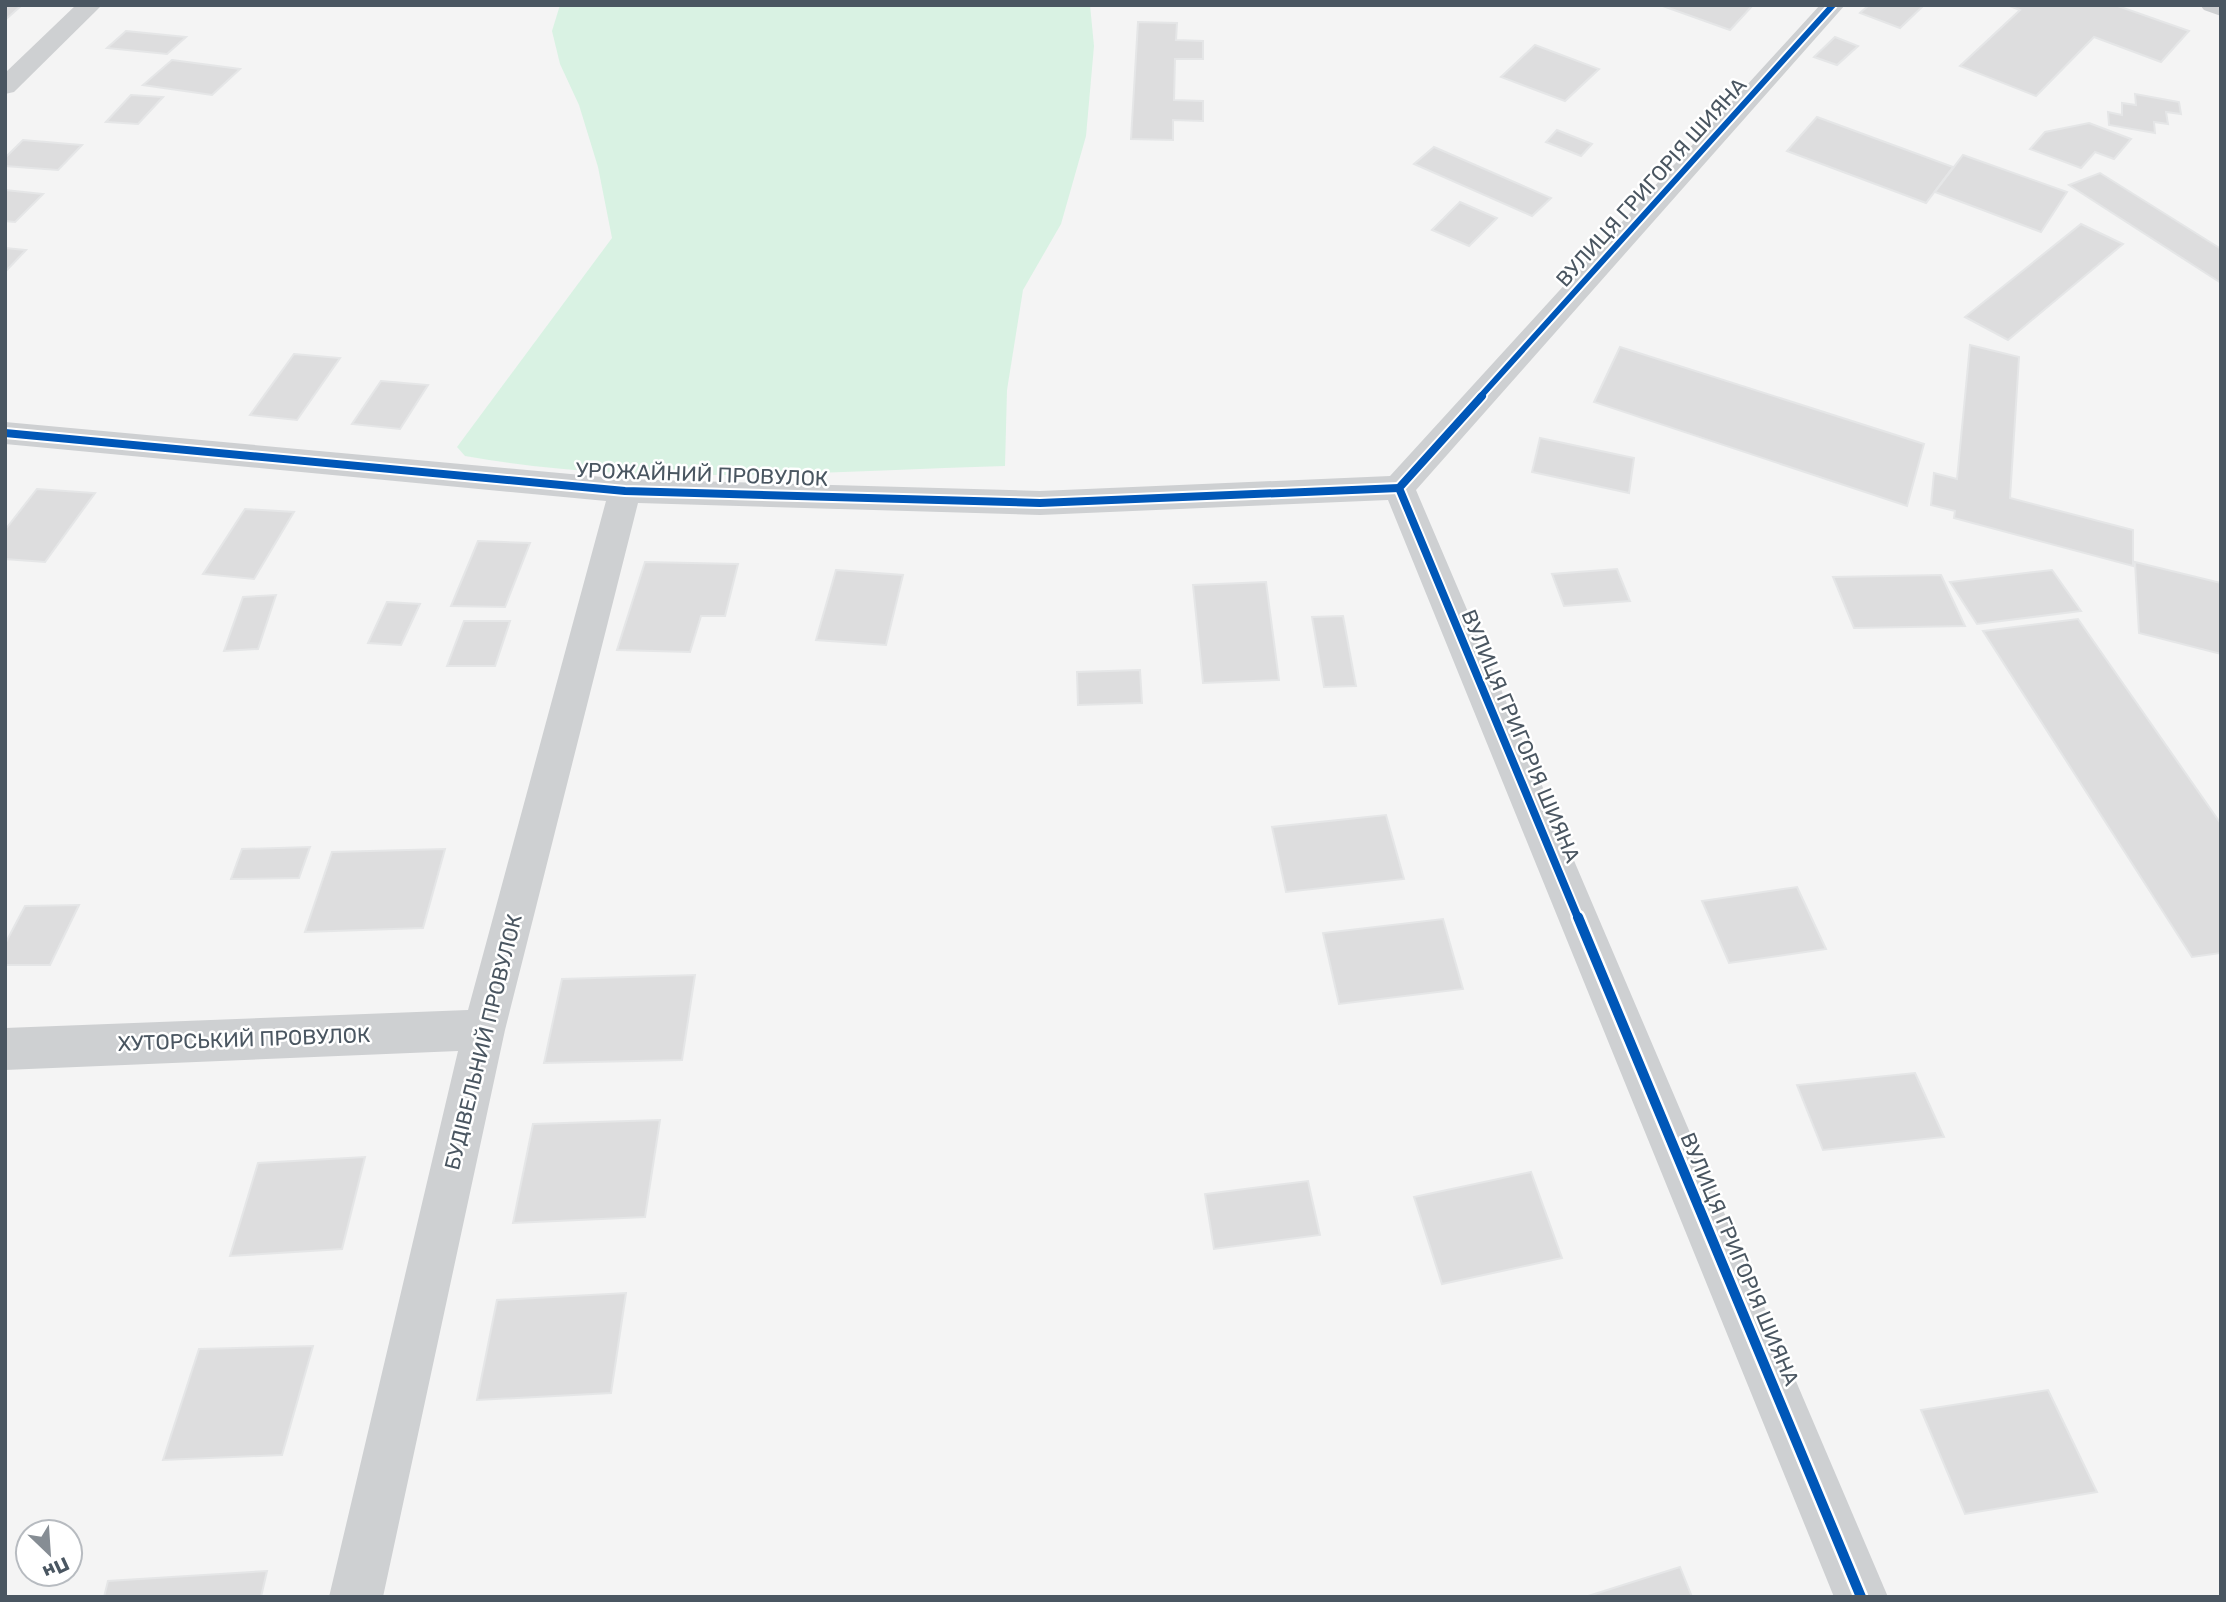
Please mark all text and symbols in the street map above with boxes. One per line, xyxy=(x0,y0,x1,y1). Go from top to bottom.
street label: ВУЛИЦЯ ГРИГОРІЯ ШИЯНА xyxy=(1551,72,1751,292)
street label: УРОЖАЙНИЙ ПРОВУЛОК xyxy=(575,457,829,491)
street label: ВУЛИЦЯ ГРИГОРІЯ ШИЯНА xyxy=(1456,606,1586,866)
street label: БУДІВЕЛЬНИЙ ПРОВУЛОК xyxy=(439,911,527,1173)
street label: ХУТОРСЬКИЙ ПРОВУЛОК xyxy=(117,1022,371,1056)
street label: ВУЛИЦЯ ГРИГОРІЯ ШИЯНА xyxy=(1675,1129,1805,1389)
north arrow xyxy=(14,1518,84,1588)
text: Пн xyxy=(39,1552,73,1584)

